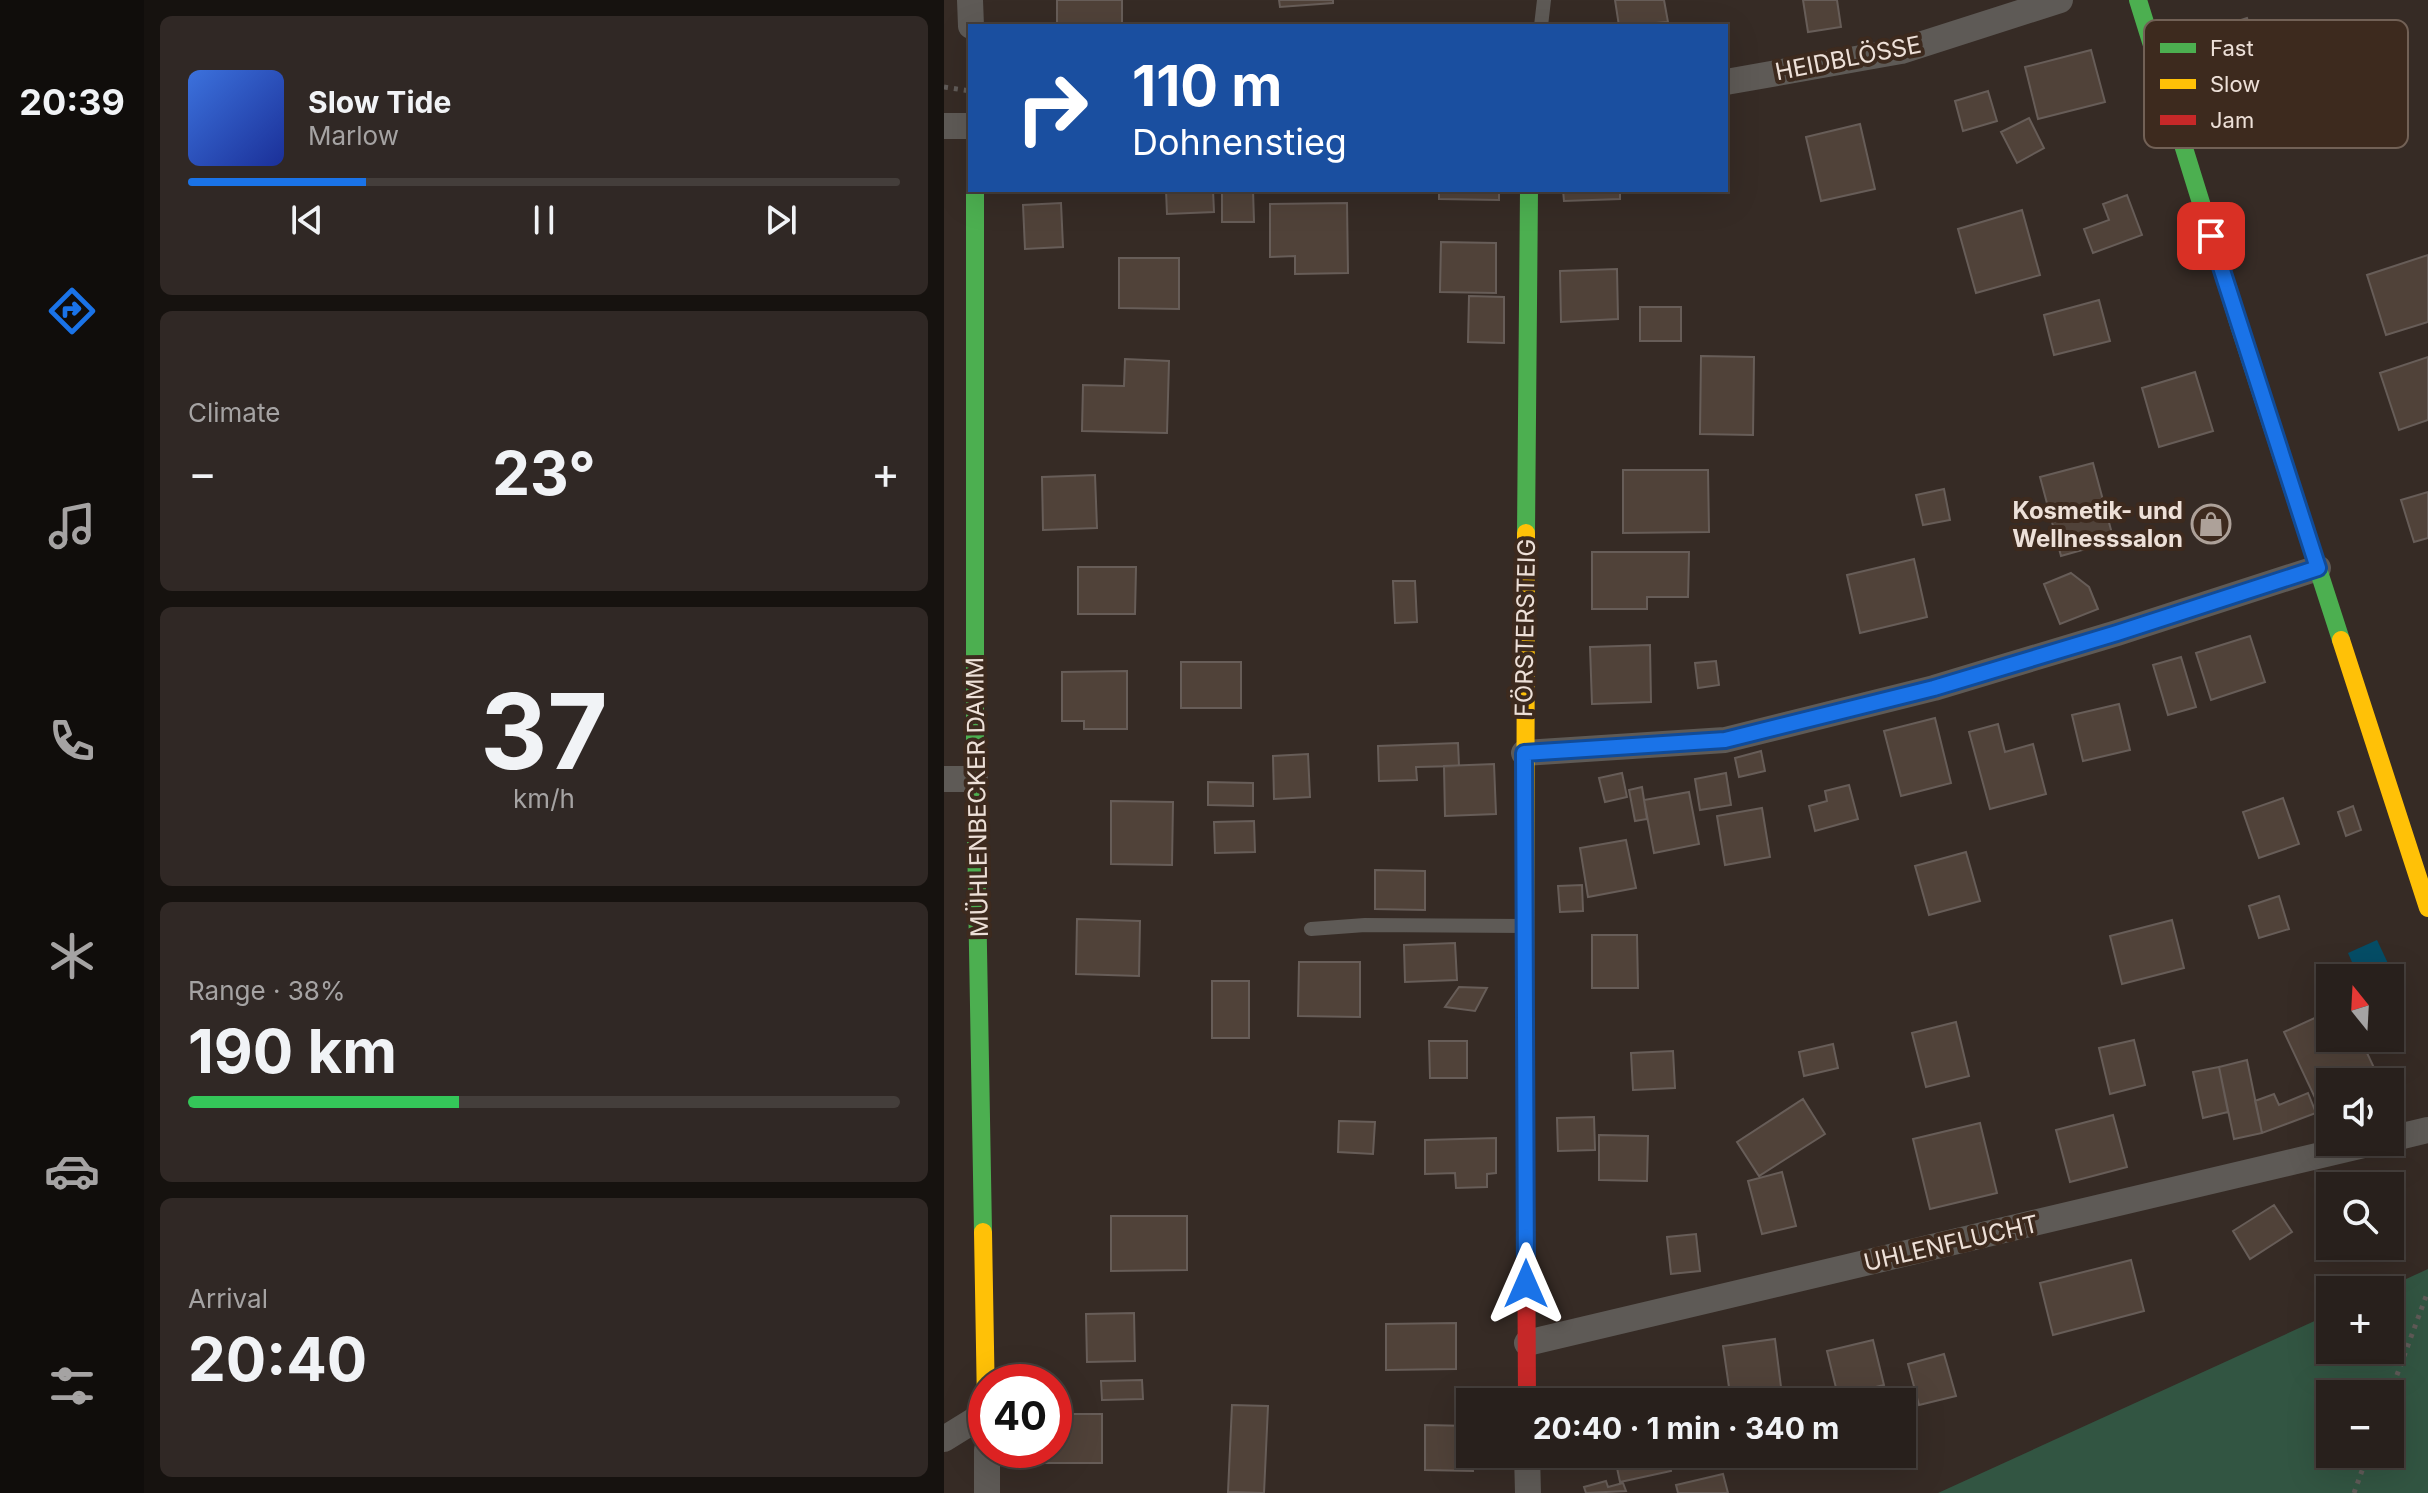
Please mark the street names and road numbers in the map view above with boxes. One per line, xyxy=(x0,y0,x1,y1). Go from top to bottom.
street label: HEIDBLÖSSE xyxy=(1772,30,1924,86)
street label: FÖRSTERSTEIG xyxy=(1509,539,1541,717)
street label: MÜHLENBECKER DAMM xyxy=(960,657,994,937)
street label: UHLENFLUCHT xyxy=(1861,1209,2041,1277)

